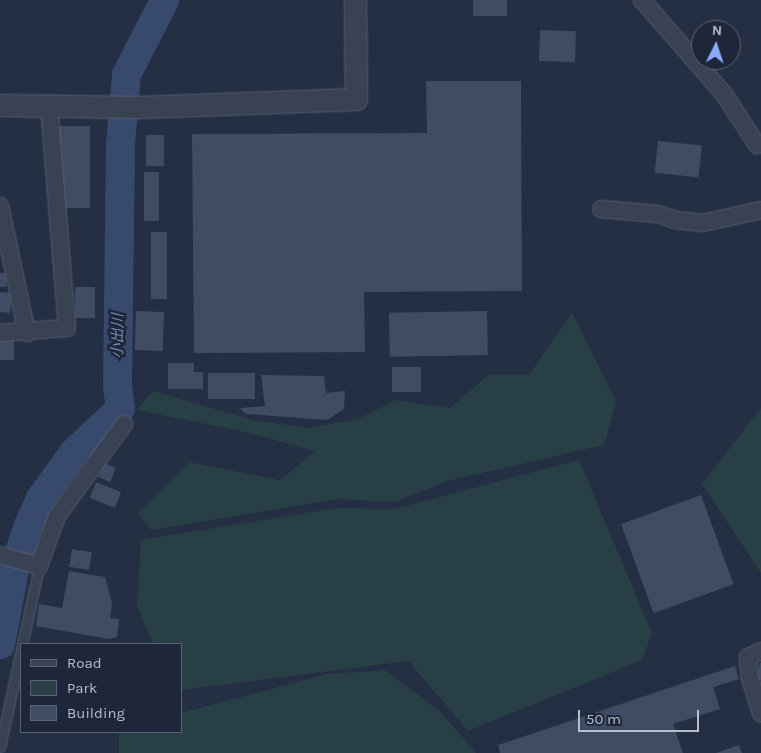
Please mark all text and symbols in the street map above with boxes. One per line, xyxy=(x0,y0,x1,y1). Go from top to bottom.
north arrow xyxy=(691,20,741,70)
text: N xyxy=(711,22,723,39)
water label: 小出川 xyxy=(109,313,127,359)
legend xyxy=(20,643,182,733)
text: Road xyxy=(67,654,102,672)
text: Park xyxy=(67,679,97,697)
scale bar xyxy=(581,700,702,732)
text: Building xyxy=(67,704,125,722)
text: 50 m xyxy=(586,710,621,728)

